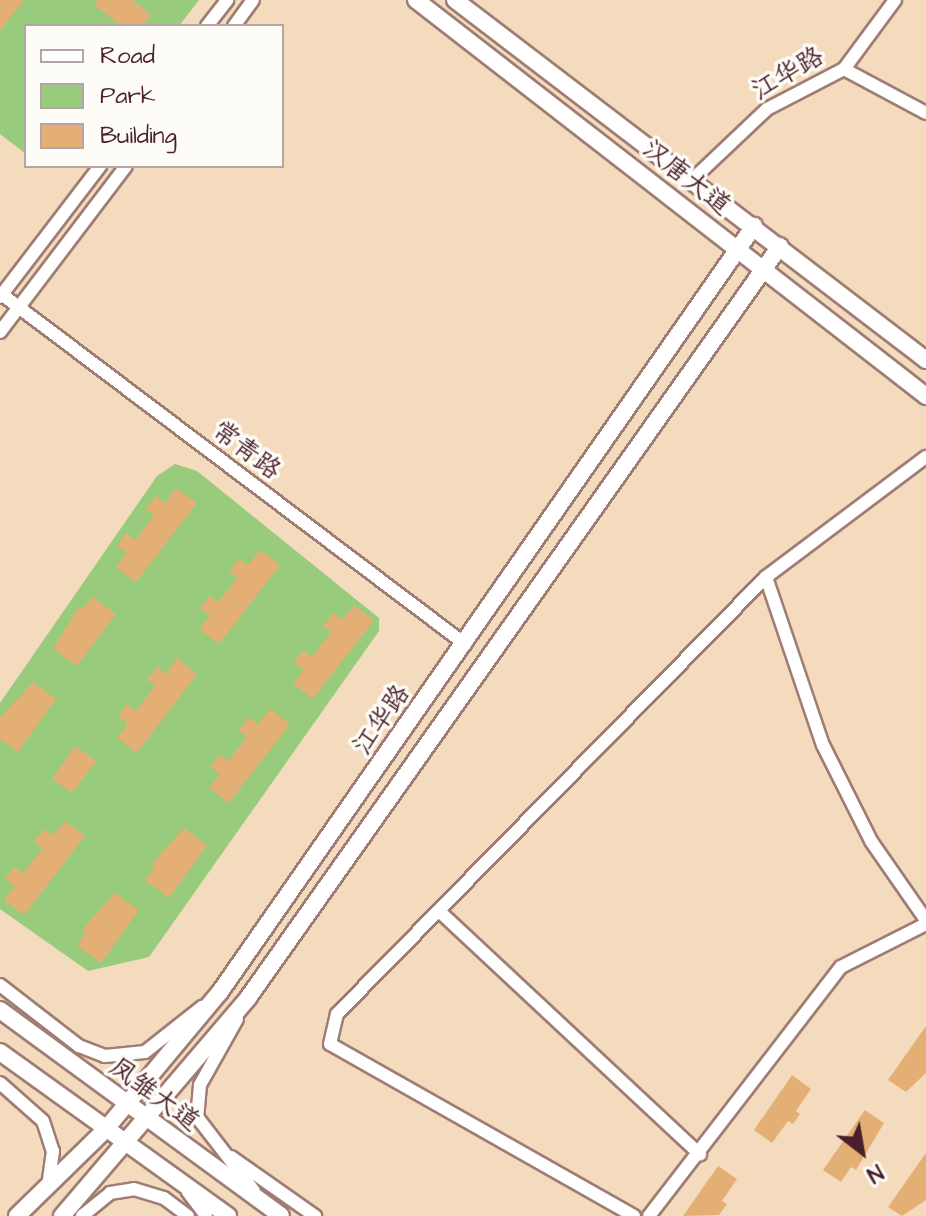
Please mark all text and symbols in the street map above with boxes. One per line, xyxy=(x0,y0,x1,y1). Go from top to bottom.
legend xyxy=(24,24,284,168)
text: Road xyxy=(100,39,155,73)
street label: 江华路 xyxy=(746,41,830,107)
text: Park xyxy=(100,79,156,113)
text: Building xyxy=(100,119,177,153)
street label: 汉唐大道 xyxy=(635,134,737,222)
street label: 常青路 xyxy=(205,415,287,487)
street label: 江华路 xyxy=(347,679,417,761)
street label: 凤雏大道 xyxy=(103,1052,205,1138)
north arrow xyxy=(822,1112,902,1192)
text: N xyxy=(861,1156,889,1190)

